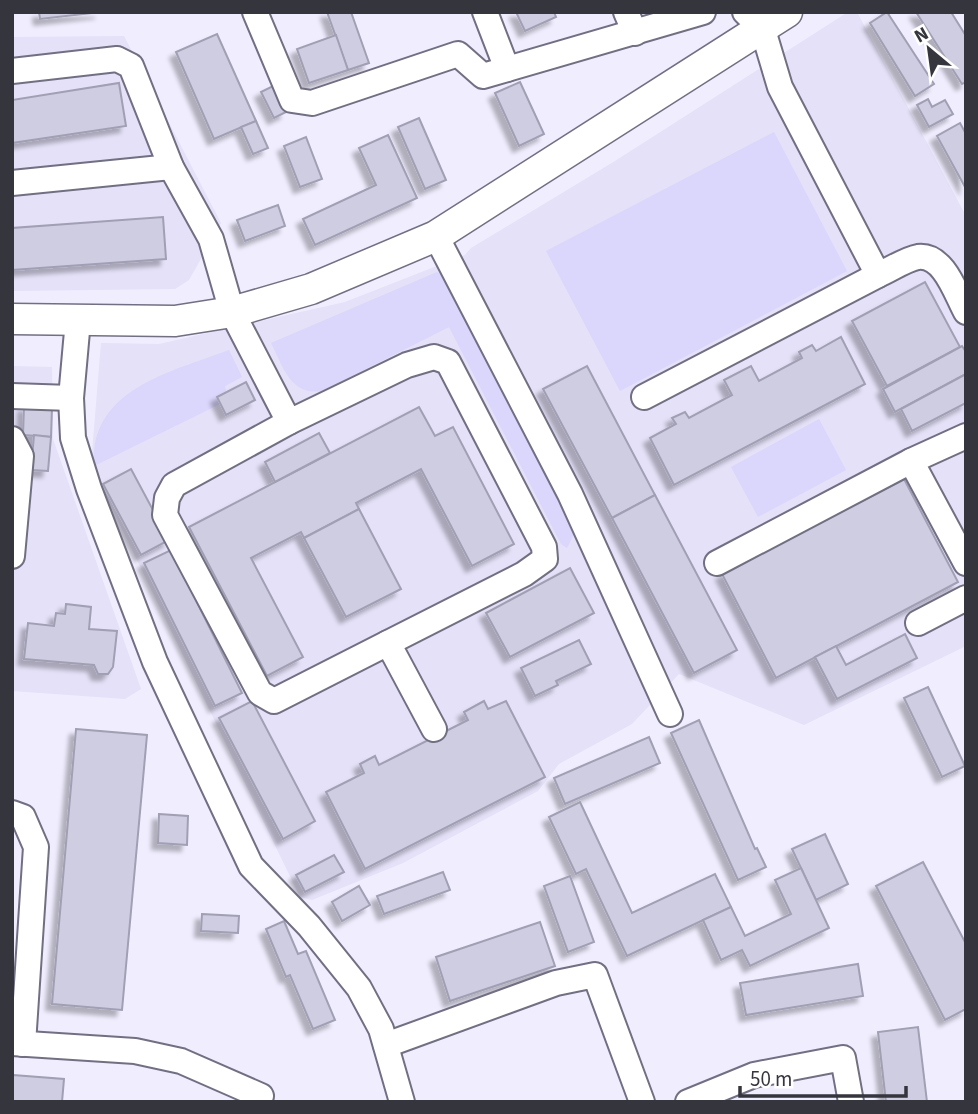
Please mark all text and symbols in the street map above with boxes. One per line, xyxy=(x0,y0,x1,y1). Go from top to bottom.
north arrow xyxy=(894,14,964,84)
text: N xyxy=(909,21,934,50)
scale bar xyxy=(740,1054,906,1098)
text: 50 m xyxy=(750,1064,792,1094)

